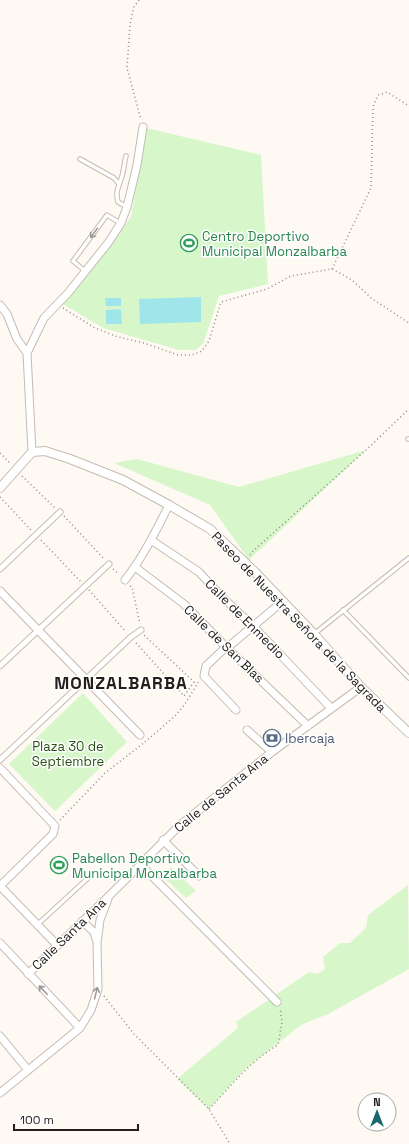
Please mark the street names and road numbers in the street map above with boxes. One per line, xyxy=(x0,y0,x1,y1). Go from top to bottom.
street label: Paseo de Nuestra Señora de la Sagrada xyxy=(208,528,391,716)
street label: Calle de Enmedio xyxy=(201,575,289,663)
street label: Calle de San Blas xyxy=(180,601,268,687)
street label: Calle de Santa Ana xyxy=(171,750,272,836)
street label: Calle Santa Ana xyxy=(28,894,110,974)

